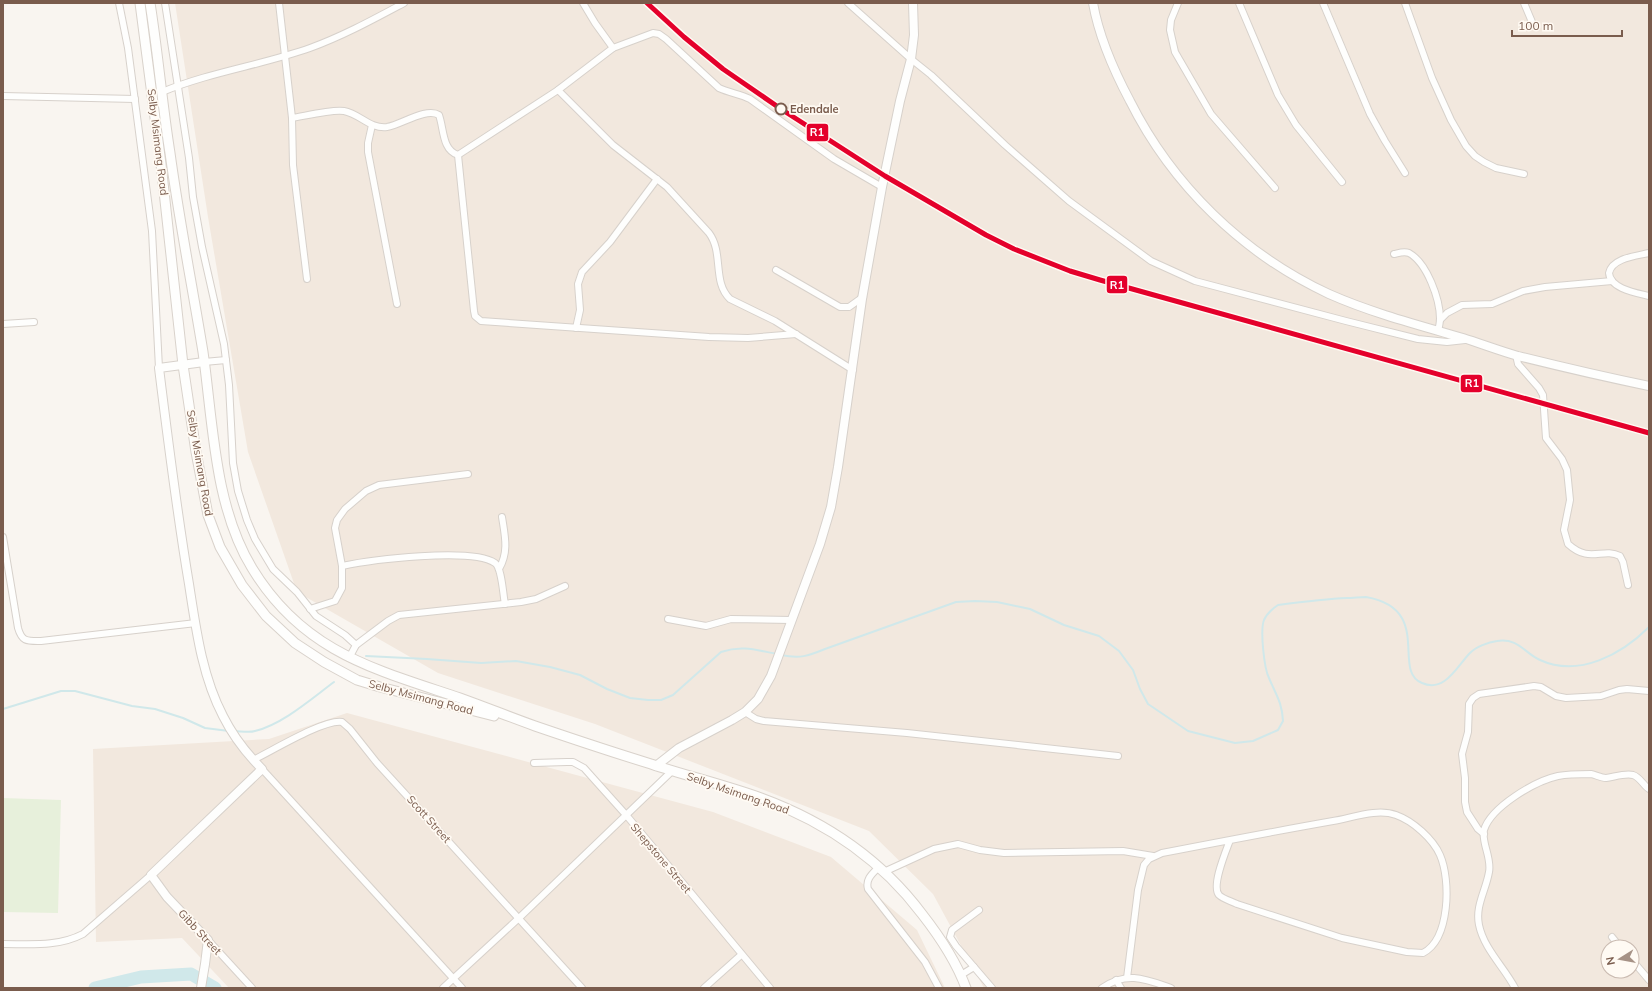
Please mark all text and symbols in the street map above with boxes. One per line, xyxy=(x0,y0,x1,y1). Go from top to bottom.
scale bar xyxy=(1512,12,1622,38)
text: 100 m xyxy=(1518,18,1553,33)
street label: Selby Msimang Road xyxy=(145,88,171,196)
marker: Edendale xyxy=(774,102,788,116)
place label: Edendale xyxy=(790,102,839,116)
line badge: R1 xyxy=(806,123,829,142)
text: R1 xyxy=(810,125,825,139)
line badge: R1 xyxy=(1106,275,1128,294)
text: R1 xyxy=(1110,278,1125,292)
line badge: R1 xyxy=(1460,374,1483,393)
text: R1 xyxy=(1465,376,1480,390)
street label: Selby Msimang Road xyxy=(184,409,216,517)
street label: Selby Msimang Road xyxy=(367,676,475,718)
street label: Selby Msimang Road xyxy=(685,769,791,817)
street label: Scott Street xyxy=(404,792,454,846)
street label: Shepstone Street xyxy=(628,820,694,896)
street label: Gibb Street xyxy=(175,906,225,958)
north arrow xyxy=(1600,939,1640,979)
text: N xyxy=(1603,955,1618,966)

